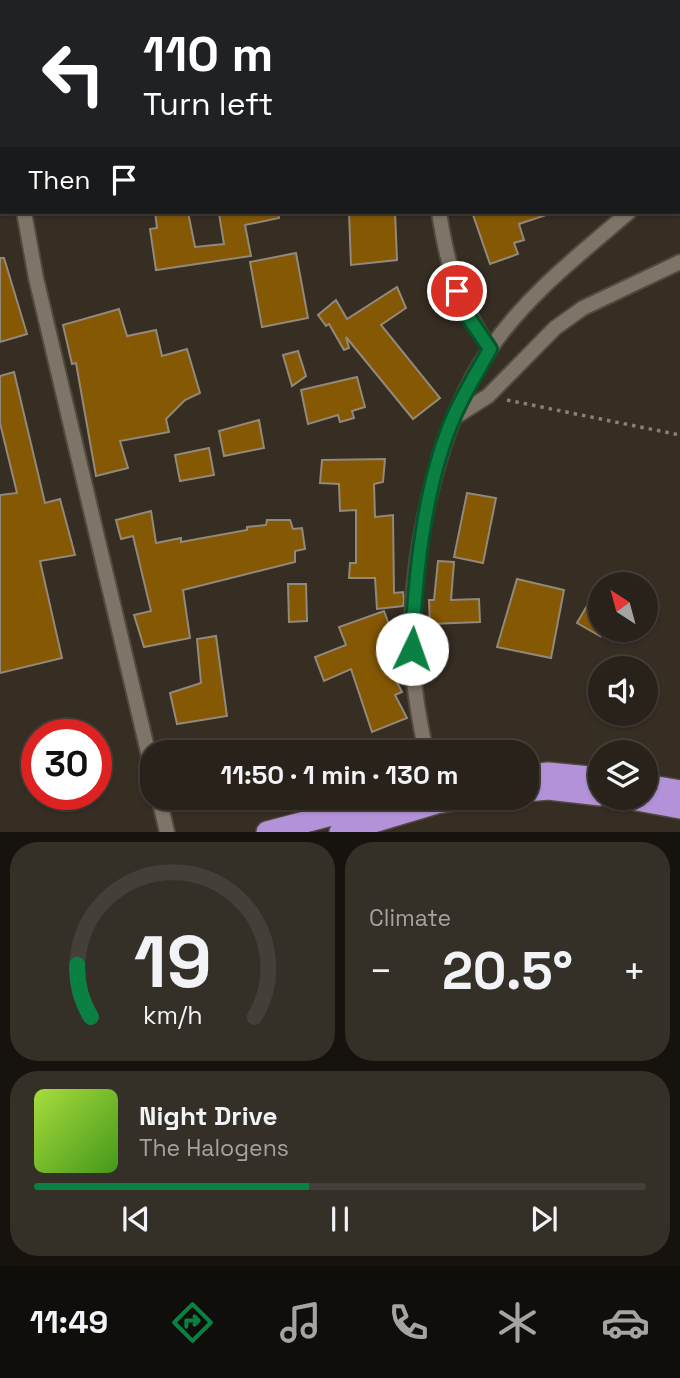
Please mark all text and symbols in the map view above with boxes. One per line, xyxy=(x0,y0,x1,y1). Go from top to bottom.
text: 110 m xyxy=(143,23,273,85)
icon: left xyxy=(28,28,119,119)
text: Turn left xyxy=(143,84,273,124)
icon: arrive xyxy=(105,161,143,199)
text: Then xyxy=(28,163,91,197)
pin xyxy=(427,261,487,321)
icon: arrive xyxy=(438,272,476,310)
north arrow xyxy=(588,572,658,642)
map controls xyxy=(588,572,658,810)
position arrow xyxy=(375,612,449,686)
button: sound xyxy=(588,656,658,726)
speed limit sign: 30 xyxy=(21,719,112,810)
button: layers xyxy=(588,740,658,810)
text: 11:50 · 1 min · 130 m xyxy=(220,758,459,792)
text: Climate xyxy=(369,903,451,933)
text: 19 xyxy=(134,916,211,1009)
text: 20.5° xyxy=(442,938,573,1004)
text: − xyxy=(369,947,393,995)
text: + xyxy=(622,947,646,995)
text: km/h xyxy=(143,999,202,1031)
text: Night Drive xyxy=(139,1099,277,1133)
text: The Halogens xyxy=(139,1133,289,1163)
icon: previous xyxy=(117,1200,155,1238)
icon: pause xyxy=(321,1200,359,1238)
icon: next xyxy=(525,1200,563,1238)
icon: directions xyxy=(168,1298,217,1347)
icon: music xyxy=(276,1298,325,1347)
icon: phone xyxy=(384,1298,433,1347)
icon: climate xyxy=(493,1298,542,1347)
icon: car xyxy=(601,1298,650,1347)
text: 11:49 xyxy=(30,1302,108,1342)

